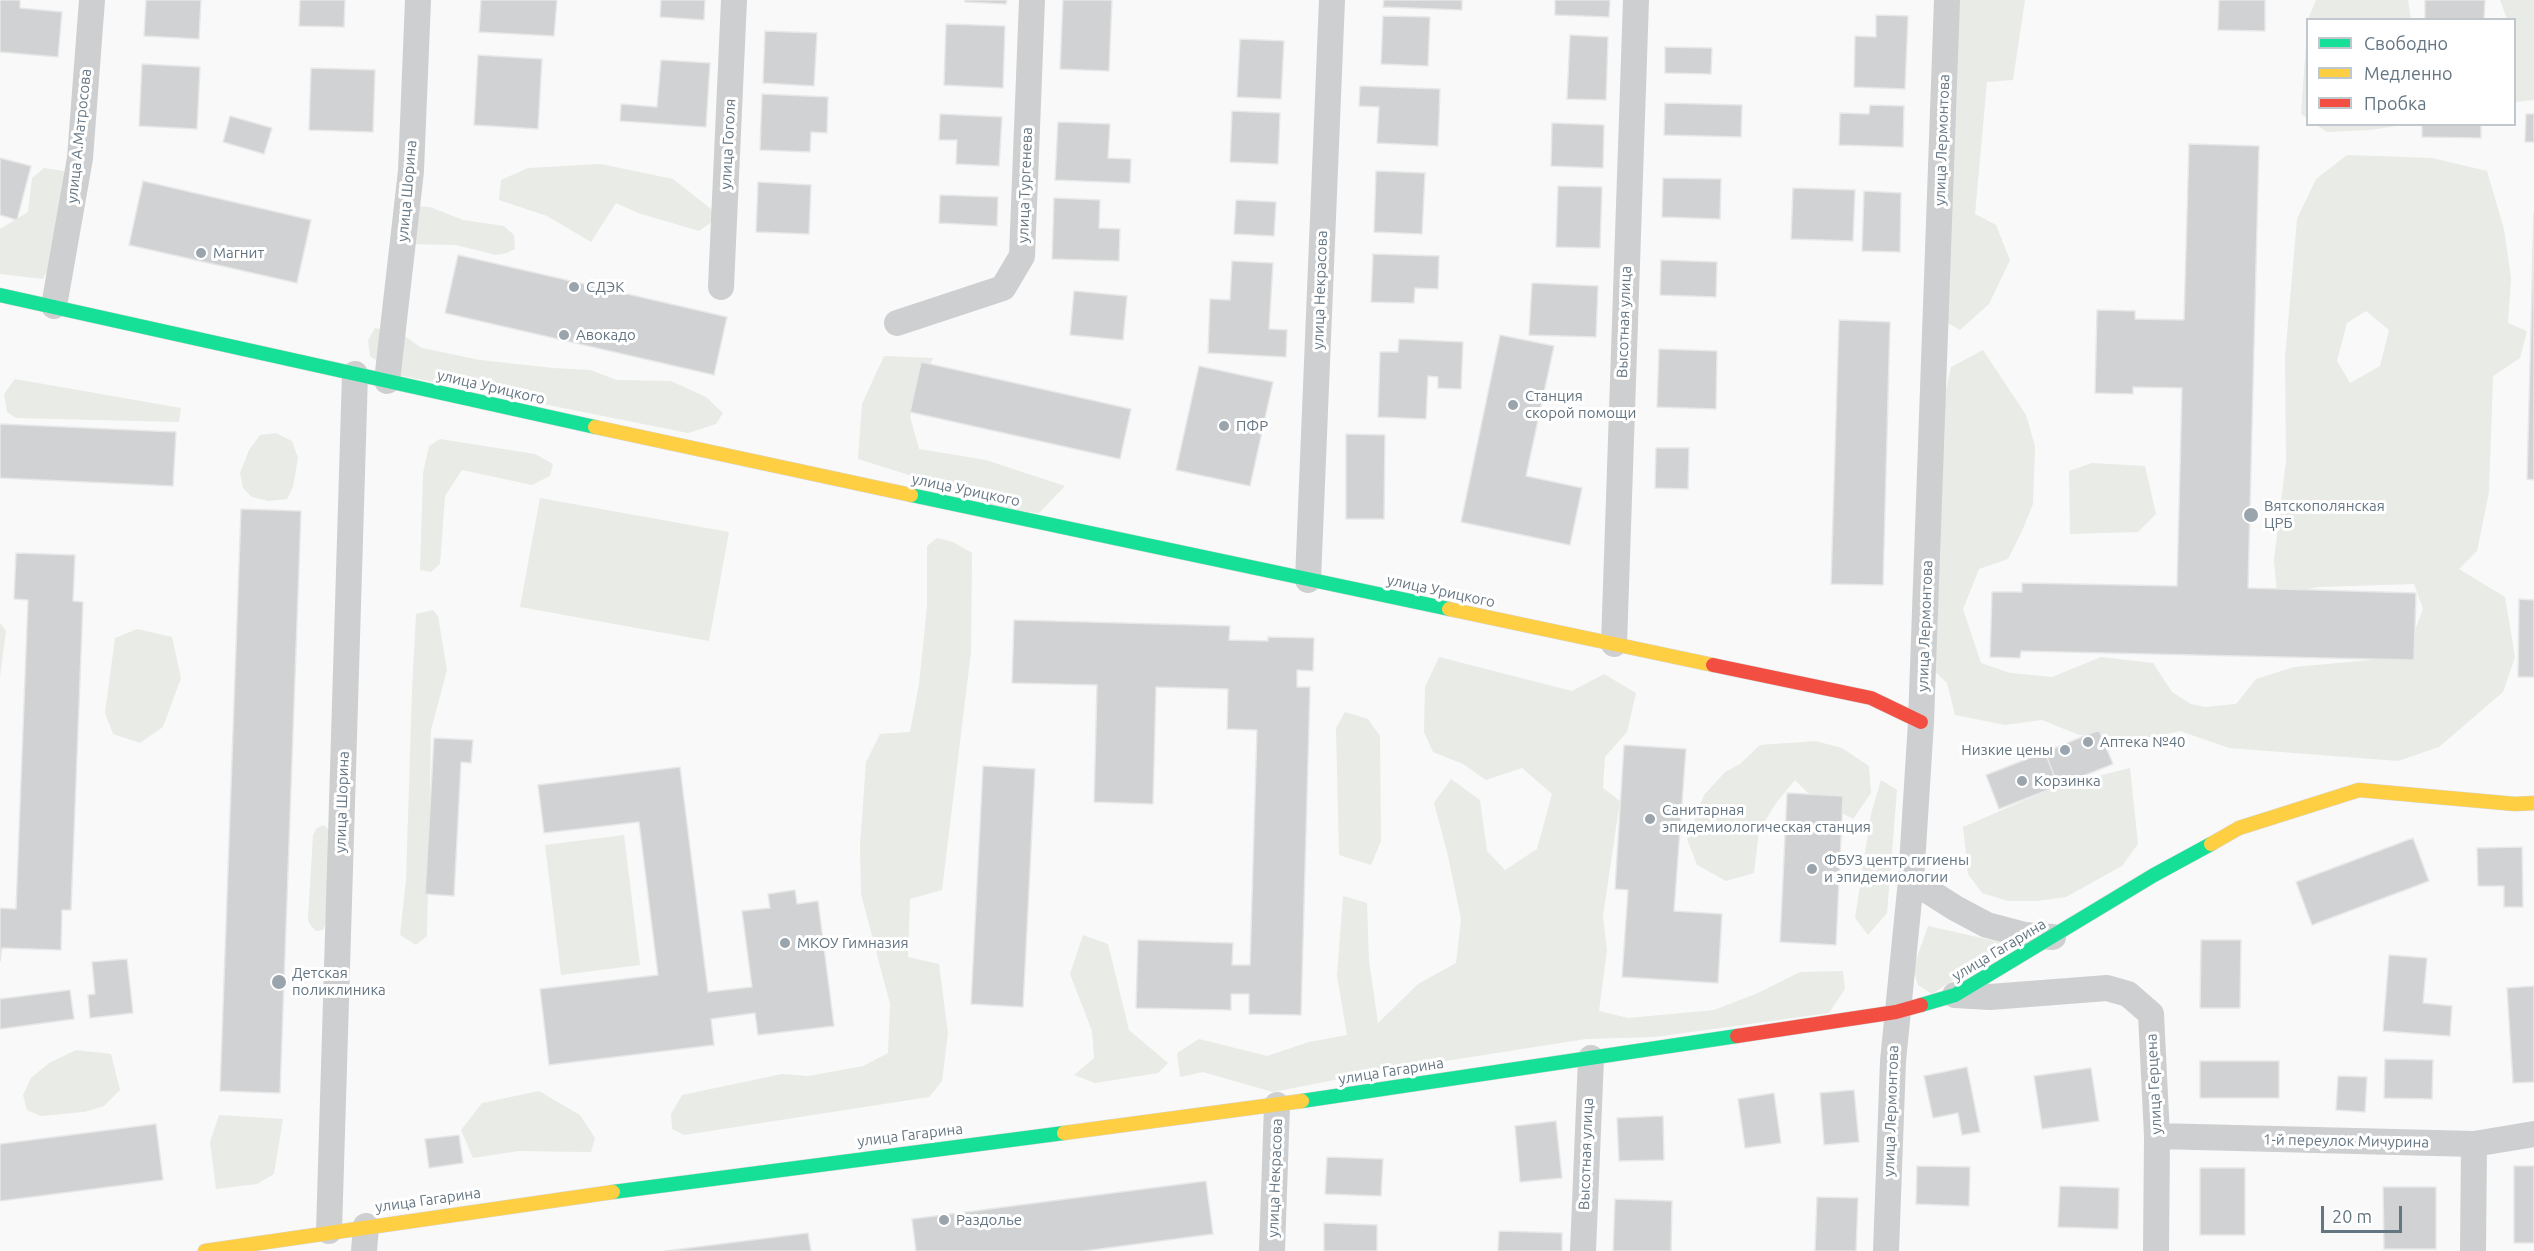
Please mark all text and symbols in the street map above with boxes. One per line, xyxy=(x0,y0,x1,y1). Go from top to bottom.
legend xyxy=(2306,18,2516,126)
text: Свободно xyxy=(2364,33,2448,53)
text: Медленно xyxy=(2364,63,2453,83)
street label: улица А.Матросова xyxy=(63,68,95,204)
street label: улица Лермонтова xyxy=(1931,74,1953,206)
text: Пробка xyxy=(2364,93,2427,113)
street label: улица Гоголя xyxy=(717,98,739,190)
street label: улица Тургенева xyxy=(1014,127,1036,243)
street label: улица Шорина xyxy=(394,139,420,243)
street label: улица Некрасова xyxy=(1309,230,1331,350)
place label: Магнит xyxy=(213,244,264,262)
marker: Магнит xyxy=(194,246,208,260)
street label: Высотная улица xyxy=(1613,266,1635,378)
place label: СДЭК xyxy=(586,278,624,296)
marker: СДЭК xyxy=(567,280,581,294)
place label: Авокадо xyxy=(576,326,636,344)
marker: Авокадо xyxy=(557,328,571,342)
street label: улица Урицкого xyxy=(435,366,547,408)
place label: Станция скорой помощи xyxy=(1525,387,1636,422)
marker: Станция скорой помощи xyxy=(1506,398,1520,412)
place label: ПФР xyxy=(1236,417,1268,435)
marker: ПФР xyxy=(1217,419,1231,433)
street label: улица Урицкого xyxy=(910,470,1022,510)
place label: Вятскополянская ЦРБ xyxy=(2264,497,2385,532)
marker: Вятскополянская ЦРБ xyxy=(2242,506,2260,524)
street label: улица Лермонтова xyxy=(1914,560,1936,692)
street label: улица Урицкого xyxy=(1385,571,1497,611)
place label: Аптека №40 xyxy=(2100,733,2186,751)
marker: Аптека №40 xyxy=(2081,735,2095,749)
place label: Низкие цены xyxy=(1961,741,2053,759)
marker: Низкие цены xyxy=(2058,743,2072,757)
street label: улица Шорина xyxy=(331,751,353,853)
place label: Корзинка xyxy=(2034,772,2101,790)
marker: Корзинка xyxy=(2015,774,2029,788)
place label: Санитарная эпидемиологическая станция xyxy=(1662,801,1871,836)
marker: Санитарная эпидемиологическая станция xyxy=(1643,812,1657,826)
place label: ФБУЗ центр гигиены и эпидемиологии xyxy=(1824,851,1969,886)
marker: ФБУЗ центр гигиены и эпидемиологии xyxy=(1805,862,1819,876)
street label: улица Гагарина xyxy=(1949,915,2049,985)
place label: МКОУ Гимназия xyxy=(797,934,909,952)
marker: МКОУ Гимназия xyxy=(778,936,792,950)
place label: Детская поликлиника xyxy=(292,964,386,999)
marker: Детская поликлиника xyxy=(270,973,288,991)
street label: улица Герцена xyxy=(2142,1033,2166,1135)
street label: улица Лермонтова xyxy=(1880,1045,1902,1177)
street label: улица Гагарина xyxy=(1337,1054,1445,1088)
street label: Высотная улица xyxy=(1575,1098,1597,1210)
street label: улица Некрасова xyxy=(1264,1118,1286,1238)
street label: улица Гагарина xyxy=(856,1120,964,1150)
street label: 1-й переулок Мичурина xyxy=(2263,1131,2429,1151)
street label: улица Гагарина xyxy=(374,1184,482,1216)
scale bar xyxy=(2324,1194,2405,1232)
text: 20 m xyxy=(2332,1206,2372,1226)
place label: Раздолье xyxy=(956,1211,1022,1229)
marker: Раздолье xyxy=(937,1213,951,1227)

